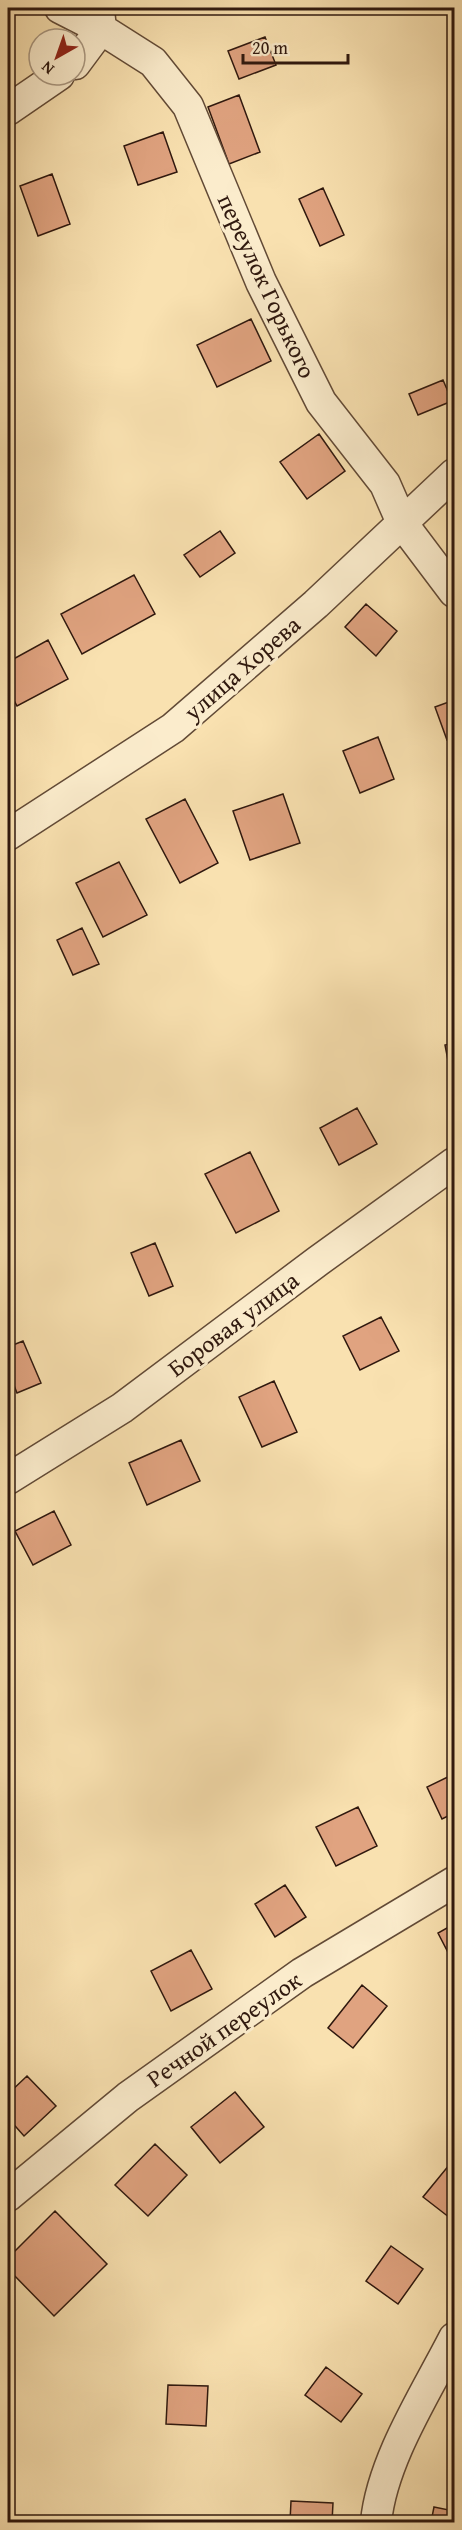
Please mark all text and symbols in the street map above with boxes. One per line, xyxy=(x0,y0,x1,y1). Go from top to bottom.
north arrow xyxy=(27,27,87,87)
scale bar xyxy=(243,27,348,65)
text: 20 m xyxy=(252,34,288,61)
text: N xyxy=(35,56,59,81)
street label: переулок Горького xyxy=(209,188,325,384)
street label: улица Хорева xyxy=(175,607,308,729)
street label: Боровая улица xyxy=(160,1263,306,1385)
street label: Речной переулок xyxy=(139,1962,309,2096)

